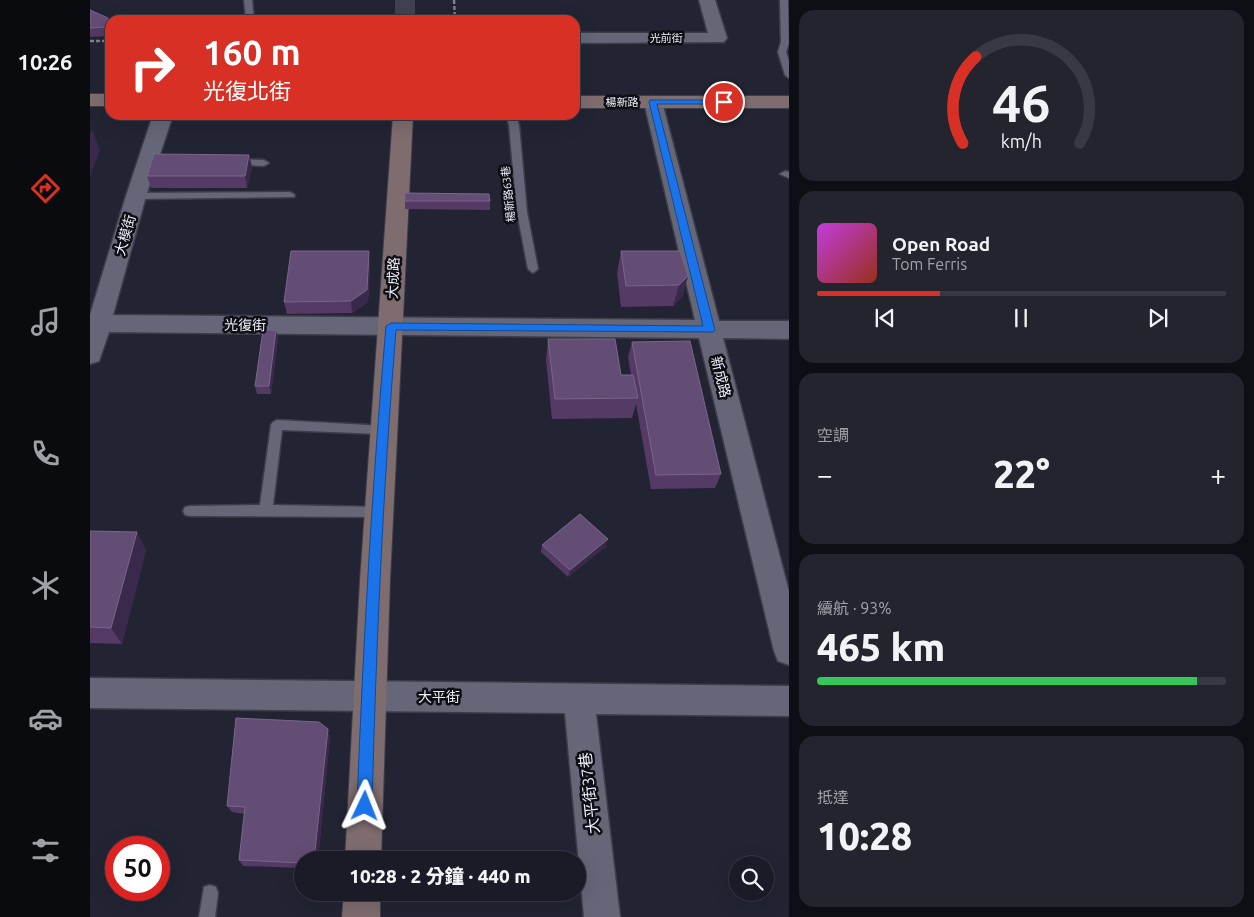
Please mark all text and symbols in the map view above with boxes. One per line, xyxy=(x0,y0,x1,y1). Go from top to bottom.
text: 160 m xyxy=(203,32,301,72)
street label: 光前街 xyxy=(650,32,683,44)
icon: right xyxy=(120,35,185,100)
text: 10:26 xyxy=(17,49,73,74)
text: 46 xyxy=(992,74,1051,132)
text: 光復北街 xyxy=(203,78,291,103)
pin xyxy=(703,81,745,123)
icon: arrive xyxy=(710,88,738,116)
street label: 楊新路 xyxy=(606,96,639,108)
text: km/h xyxy=(1001,131,1042,151)
street label: 楊新路63巷 xyxy=(499,165,517,223)
icon: directions xyxy=(28,171,63,206)
street label: 大模街 xyxy=(112,213,138,257)
text: Open Road xyxy=(892,233,990,255)
text: Tom Ferris xyxy=(892,255,967,273)
street label: 大成路 xyxy=(384,257,402,299)
icon: music xyxy=(28,304,63,339)
icon: previous xyxy=(871,304,899,332)
icon: pause xyxy=(1007,304,1035,332)
icon: next xyxy=(1144,304,1172,332)
street label: 光復街 xyxy=(224,317,266,333)
street label: 新成路 xyxy=(708,355,734,399)
text: 空調 xyxy=(817,426,849,444)
icon: phone xyxy=(28,436,63,471)
text: 22° xyxy=(993,453,1050,495)
text: − xyxy=(817,459,833,490)
text: + xyxy=(1210,459,1226,490)
icon: climate xyxy=(28,568,63,603)
text: 續航 · 93% xyxy=(817,599,892,617)
text: 465 km xyxy=(817,626,945,668)
street label: 大平街 xyxy=(418,689,460,705)
icon: car xyxy=(28,701,63,736)
street label: 大平街37巷 xyxy=(576,751,602,835)
position arrow xyxy=(338,779,390,831)
text: 抵達 xyxy=(817,788,849,806)
text: 10:28 xyxy=(817,815,912,857)
icon: filters xyxy=(28,833,63,868)
speed limit sign: 50 xyxy=(105,836,170,901)
map controls xyxy=(729,856,774,901)
button: search xyxy=(729,856,774,901)
text: 10:28 · 2 分鐘 · 440 m xyxy=(349,865,531,887)

